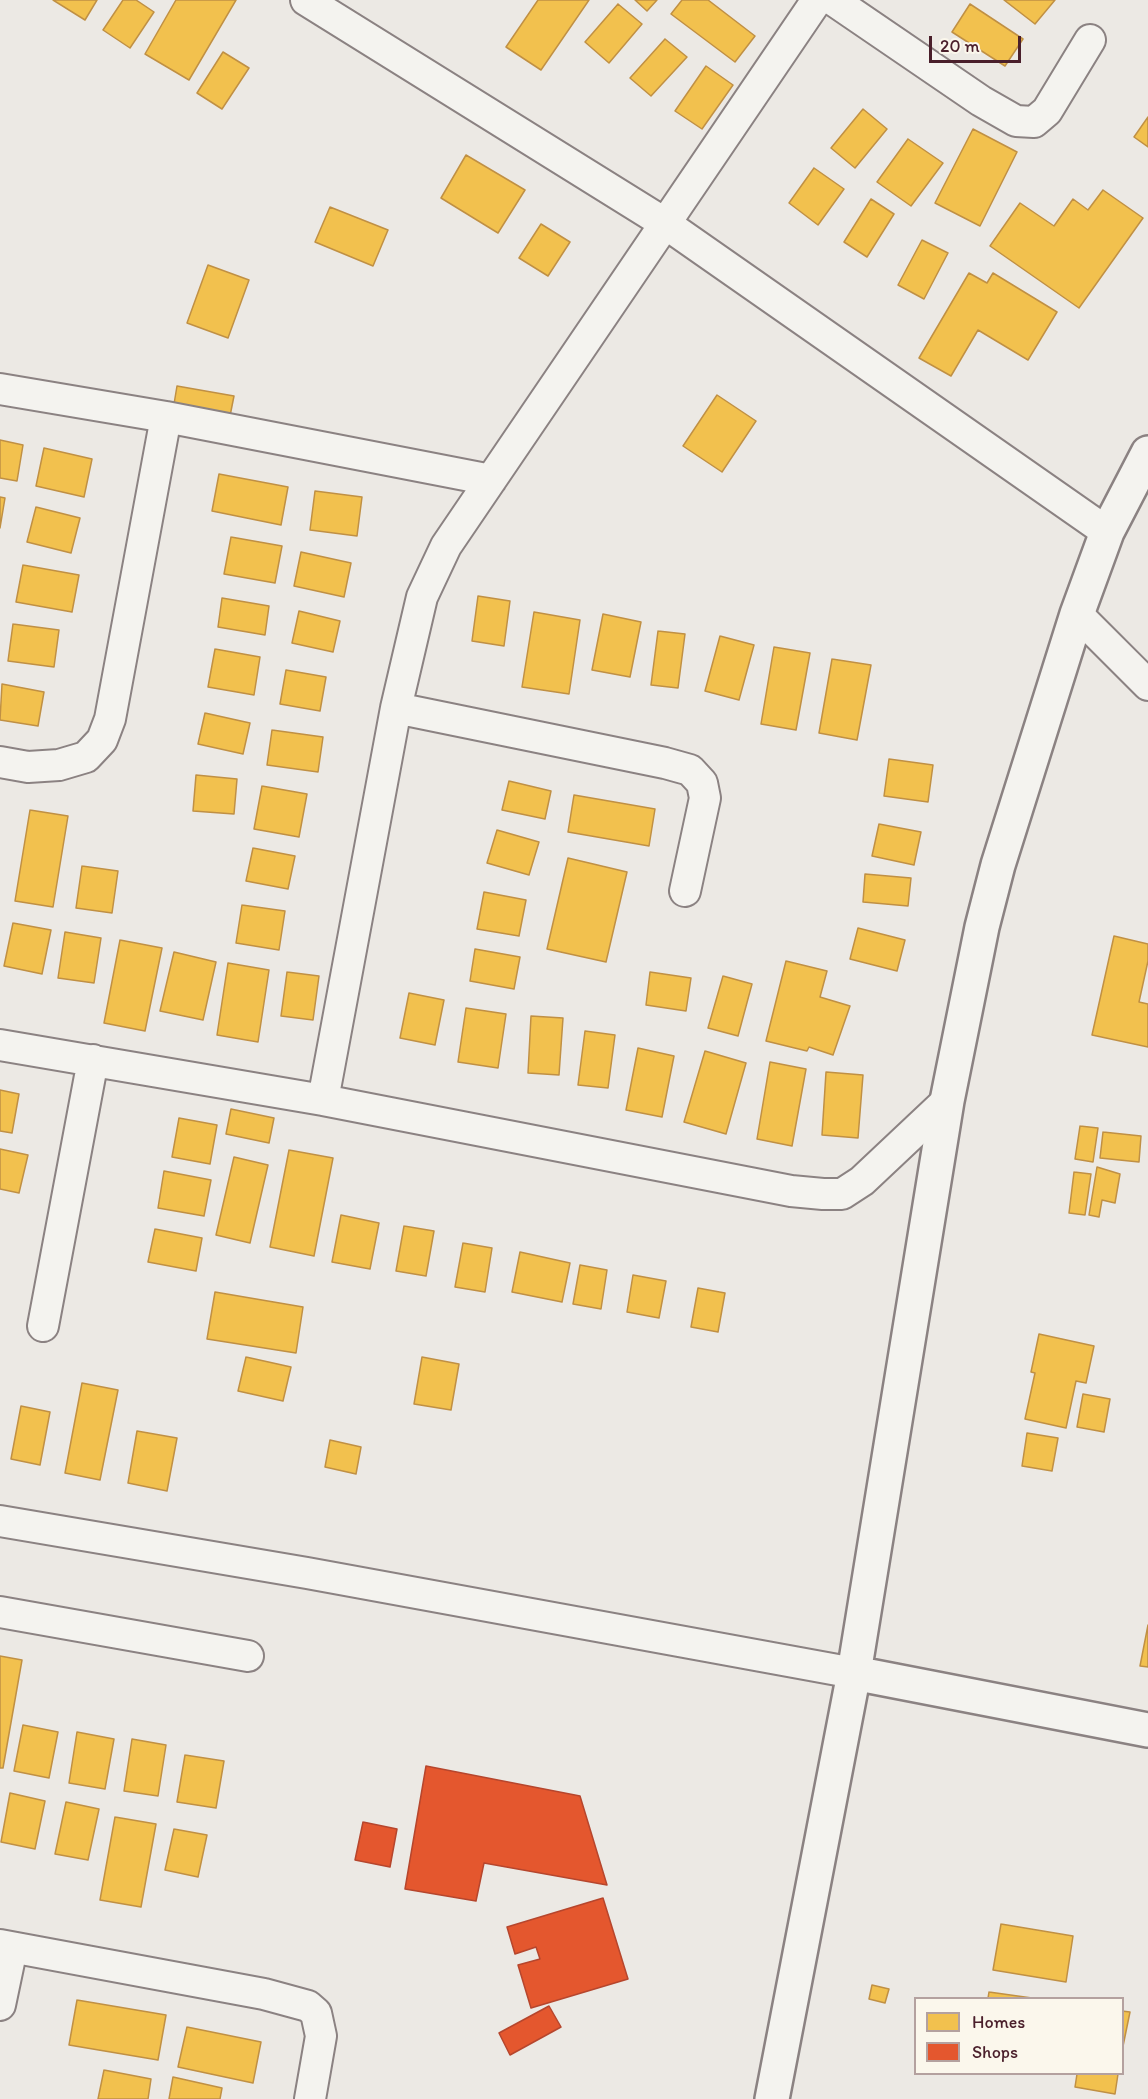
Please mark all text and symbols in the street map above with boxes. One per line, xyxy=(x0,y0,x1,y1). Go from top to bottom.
scale bar xyxy=(932,24,1024,62)
text: 20 m xyxy=(940,35,980,57)
legend xyxy=(914,1997,1124,2075)
text: Homes xyxy=(972,2011,1025,2033)
text: Shops xyxy=(972,2041,1018,2063)

